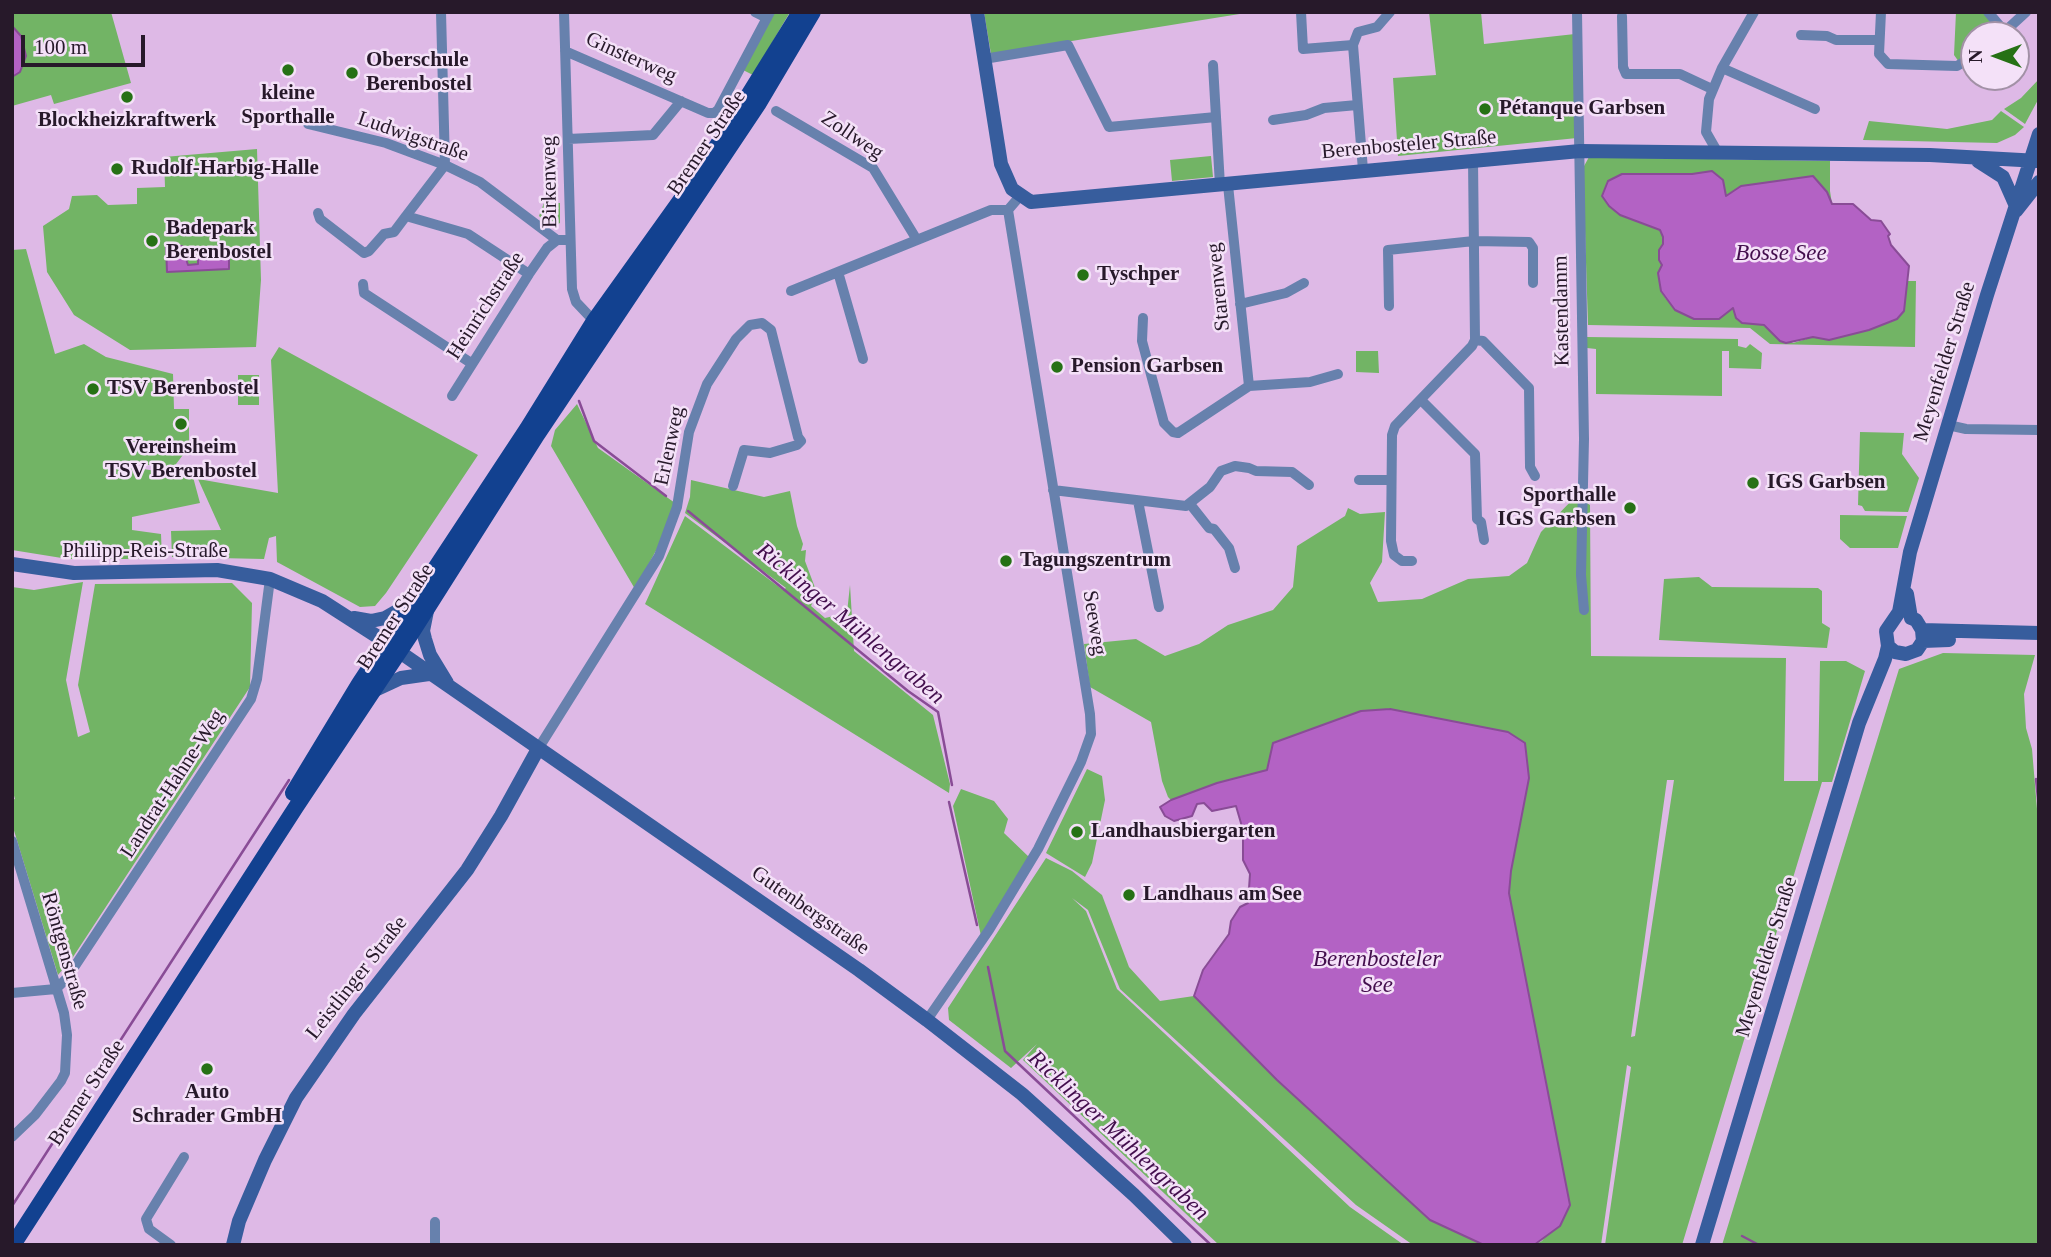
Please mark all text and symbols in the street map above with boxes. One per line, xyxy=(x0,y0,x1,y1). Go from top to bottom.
scale bar xyxy=(24,21,149,65)
north arrow xyxy=(1960,21,2030,91)
street label: Ginsterweg xyxy=(582,27,680,89)
text: 100 m xyxy=(34,35,87,59)
place label: Oberschule Berenbostel xyxy=(366,48,472,98)
text: N xyxy=(1965,49,1986,63)
marker: kleine Sporthalle xyxy=(280,62,296,78)
marker: Oberschule Berenbostel xyxy=(344,65,360,81)
place label: kleine Sporthalle xyxy=(241,81,335,131)
street label: Bremer Straße xyxy=(662,85,752,201)
marker: Blockheizkraftwerk xyxy=(119,89,135,105)
place label: Pétanque Garbsen xyxy=(1499,96,1665,122)
marker: Pétanque Garbsen xyxy=(1477,101,1493,117)
street label: Ludwigstraße xyxy=(354,106,472,168)
street label: Zollweg xyxy=(816,106,888,166)
place label: Blockheizkraftwerk xyxy=(38,108,216,134)
street label: Berenbosteler Straße xyxy=(1320,125,1498,165)
street label: Birkenweg xyxy=(537,136,563,228)
place label: Rudolf-Harbig-Halle xyxy=(131,156,319,182)
marker: Rudolf-Harbig-Halle xyxy=(109,161,125,177)
place label: Badepark Berenbostel xyxy=(166,216,272,266)
marker: Badepark Berenbostel xyxy=(144,233,160,249)
water label: Bosse See xyxy=(1735,240,1827,268)
street label: Starenweg xyxy=(1202,242,1236,332)
street label: Heinrichstraße xyxy=(442,247,530,365)
street label: Kastendamm xyxy=(1548,255,1576,367)
place label: Tyschper xyxy=(1097,262,1179,288)
marker: Tyschper xyxy=(1075,267,1091,283)
street label: Meyenfelder Straße xyxy=(1909,279,1981,445)
place label: Pension Garbsen xyxy=(1071,354,1223,380)
marker: Pension Garbsen xyxy=(1049,359,1065,375)
place label: TSV Berenbostel xyxy=(107,376,259,402)
marker: TSV Berenbostel xyxy=(85,381,101,397)
street label: Erlenweg xyxy=(649,404,691,488)
marker: Vereinsheim TSV Berenbostel xyxy=(173,416,189,432)
place label: Vereinsheim TSV Berenbostel xyxy=(105,435,257,485)
place label: IGS Garbsen xyxy=(1767,470,1885,496)
marker: IGS Garbsen xyxy=(1745,475,1761,491)
place label: Sporthalle IGS Garbsen xyxy=(1498,483,1616,533)
marker: Sporthalle IGS Garbsen xyxy=(1622,500,1638,516)
water label: Ricklinger Mühlengraben xyxy=(750,537,950,711)
street label: Philipp-Reis-Straße xyxy=(62,538,228,564)
place label: Tagungszentrum xyxy=(1020,548,1171,574)
marker: Tagungszentrum xyxy=(998,553,1014,569)
street label: Bremer Straße xyxy=(352,559,440,675)
street label: Seeweg xyxy=(1076,589,1112,657)
street label: Landrat-Hahne-Weg xyxy=(116,705,230,863)
place label: Landhausbiergarten xyxy=(1091,819,1275,845)
marker: Landhausbiergarten xyxy=(1069,824,1085,840)
street label: Gutenbergstraße xyxy=(746,861,874,961)
street label: Meyenfelder Straße xyxy=(1731,874,1803,1040)
place label: Landhaus am See xyxy=(1143,882,1302,908)
marker: Landhaus am See xyxy=(1121,887,1137,903)
street label: Röntgenstraße xyxy=(35,889,93,1013)
street label: Leistlinger Straße xyxy=(301,911,413,1045)
water label: Berenbosteler See xyxy=(1313,946,1441,1000)
street label: Bremer Straße xyxy=(43,1035,131,1151)
water label: Ricklinger Mühlengraben xyxy=(1022,1045,1214,1227)
marker: Auto Schrader GmbH xyxy=(199,1061,215,1077)
place label: Auto Schrader GmbH xyxy=(132,1080,282,1130)

